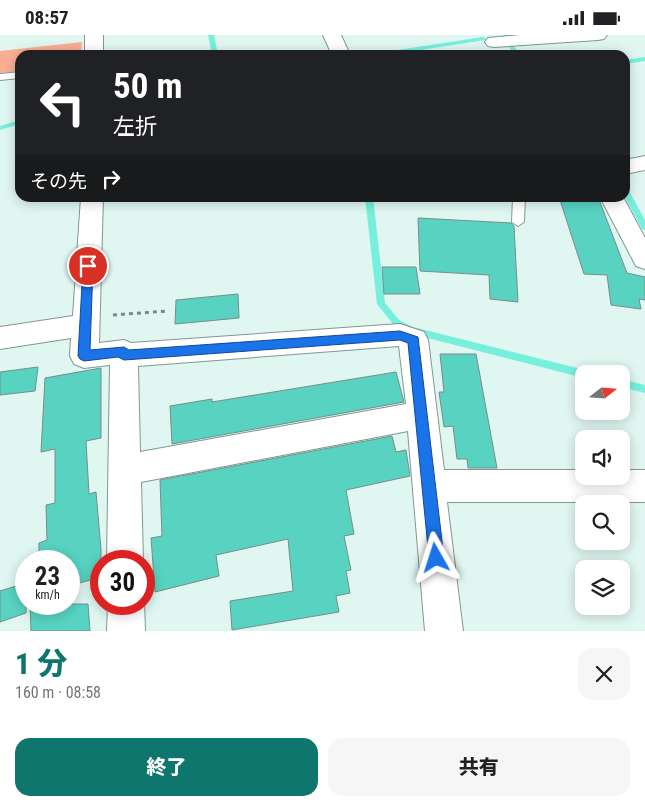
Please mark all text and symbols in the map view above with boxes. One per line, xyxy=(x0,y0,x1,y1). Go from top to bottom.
text: 08:57 xyxy=(25,6,69,29)
text: 50 m xyxy=(113,66,182,107)
icon: left xyxy=(30,70,95,135)
text: 左折 xyxy=(113,114,157,139)
icon: right xyxy=(97,165,125,193)
text: その先 xyxy=(30,170,87,193)
pin xyxy=(67,245,109,287)
icon: arrive xyxy=(74,252,102,280)
north arrow xyxy=(575,365,630,420)
map controls xyxy=(575,365,630,615)
button: sound xyxy=(575,430,630,485)
button: search xyxy=(575,495,630,550)
position arrow xyxy=(409,531,461,583)
speed limit sign: 30 xyxy=(90,550,155,615)
button: layers xyxy=(575,560,630,615)
text: 23 xyxy=(35,562,60,591)
text: km/h xyxy=(35,588,60,602)
text: 1 分 xyxy=(15,646,67,681)
button: close xyxy=(578,648,630,700)
text: 160 m · 08:58 xyxy=(15,683,101,702)
button: 終了 xyxy=(15,738,318,796)
button: 共有 xyxy=(328,738,630,796)

